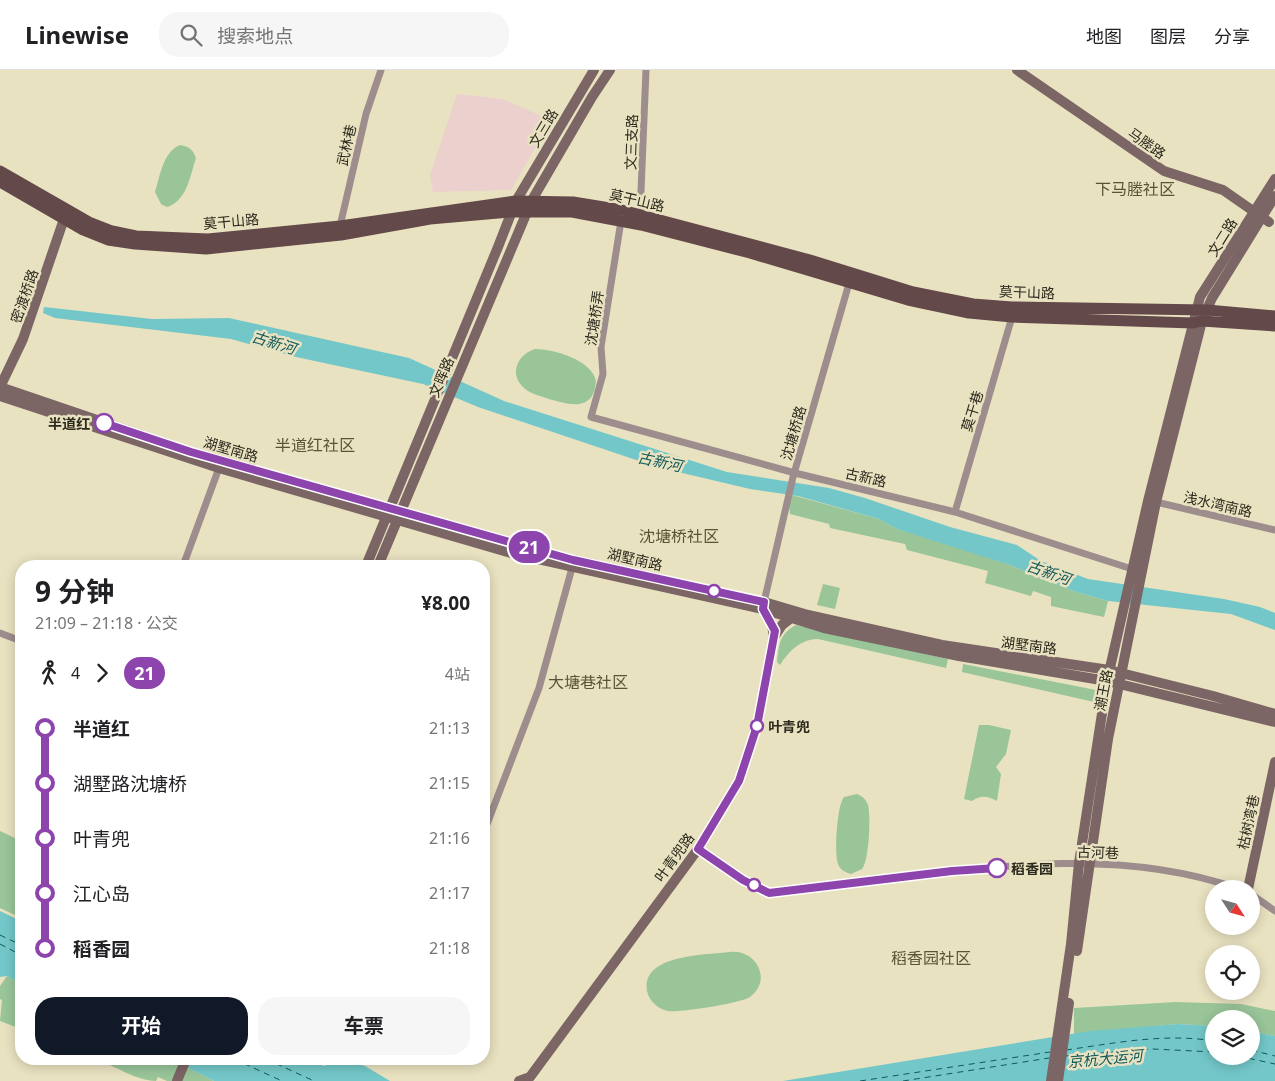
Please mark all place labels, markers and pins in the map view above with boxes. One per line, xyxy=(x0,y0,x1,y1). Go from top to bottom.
marker: 半道红 xyxy=(94,413,114,433)
place label: 半道红 xyxy=(48,414,90,433)
unlabelled marker xyxy=(707,584,721,598)
place label: 叶青兜 xyxy=(768,717,810,736)
marker: 叶青兜 xyxy=(750,719,764,733)
marker: 稻香园 xyxy=(987,858,1007,878)
place label: 稻香园 xyxy=(1011,859,1053,878)
unlabelled marker xyxy=(747,878,761,892)

